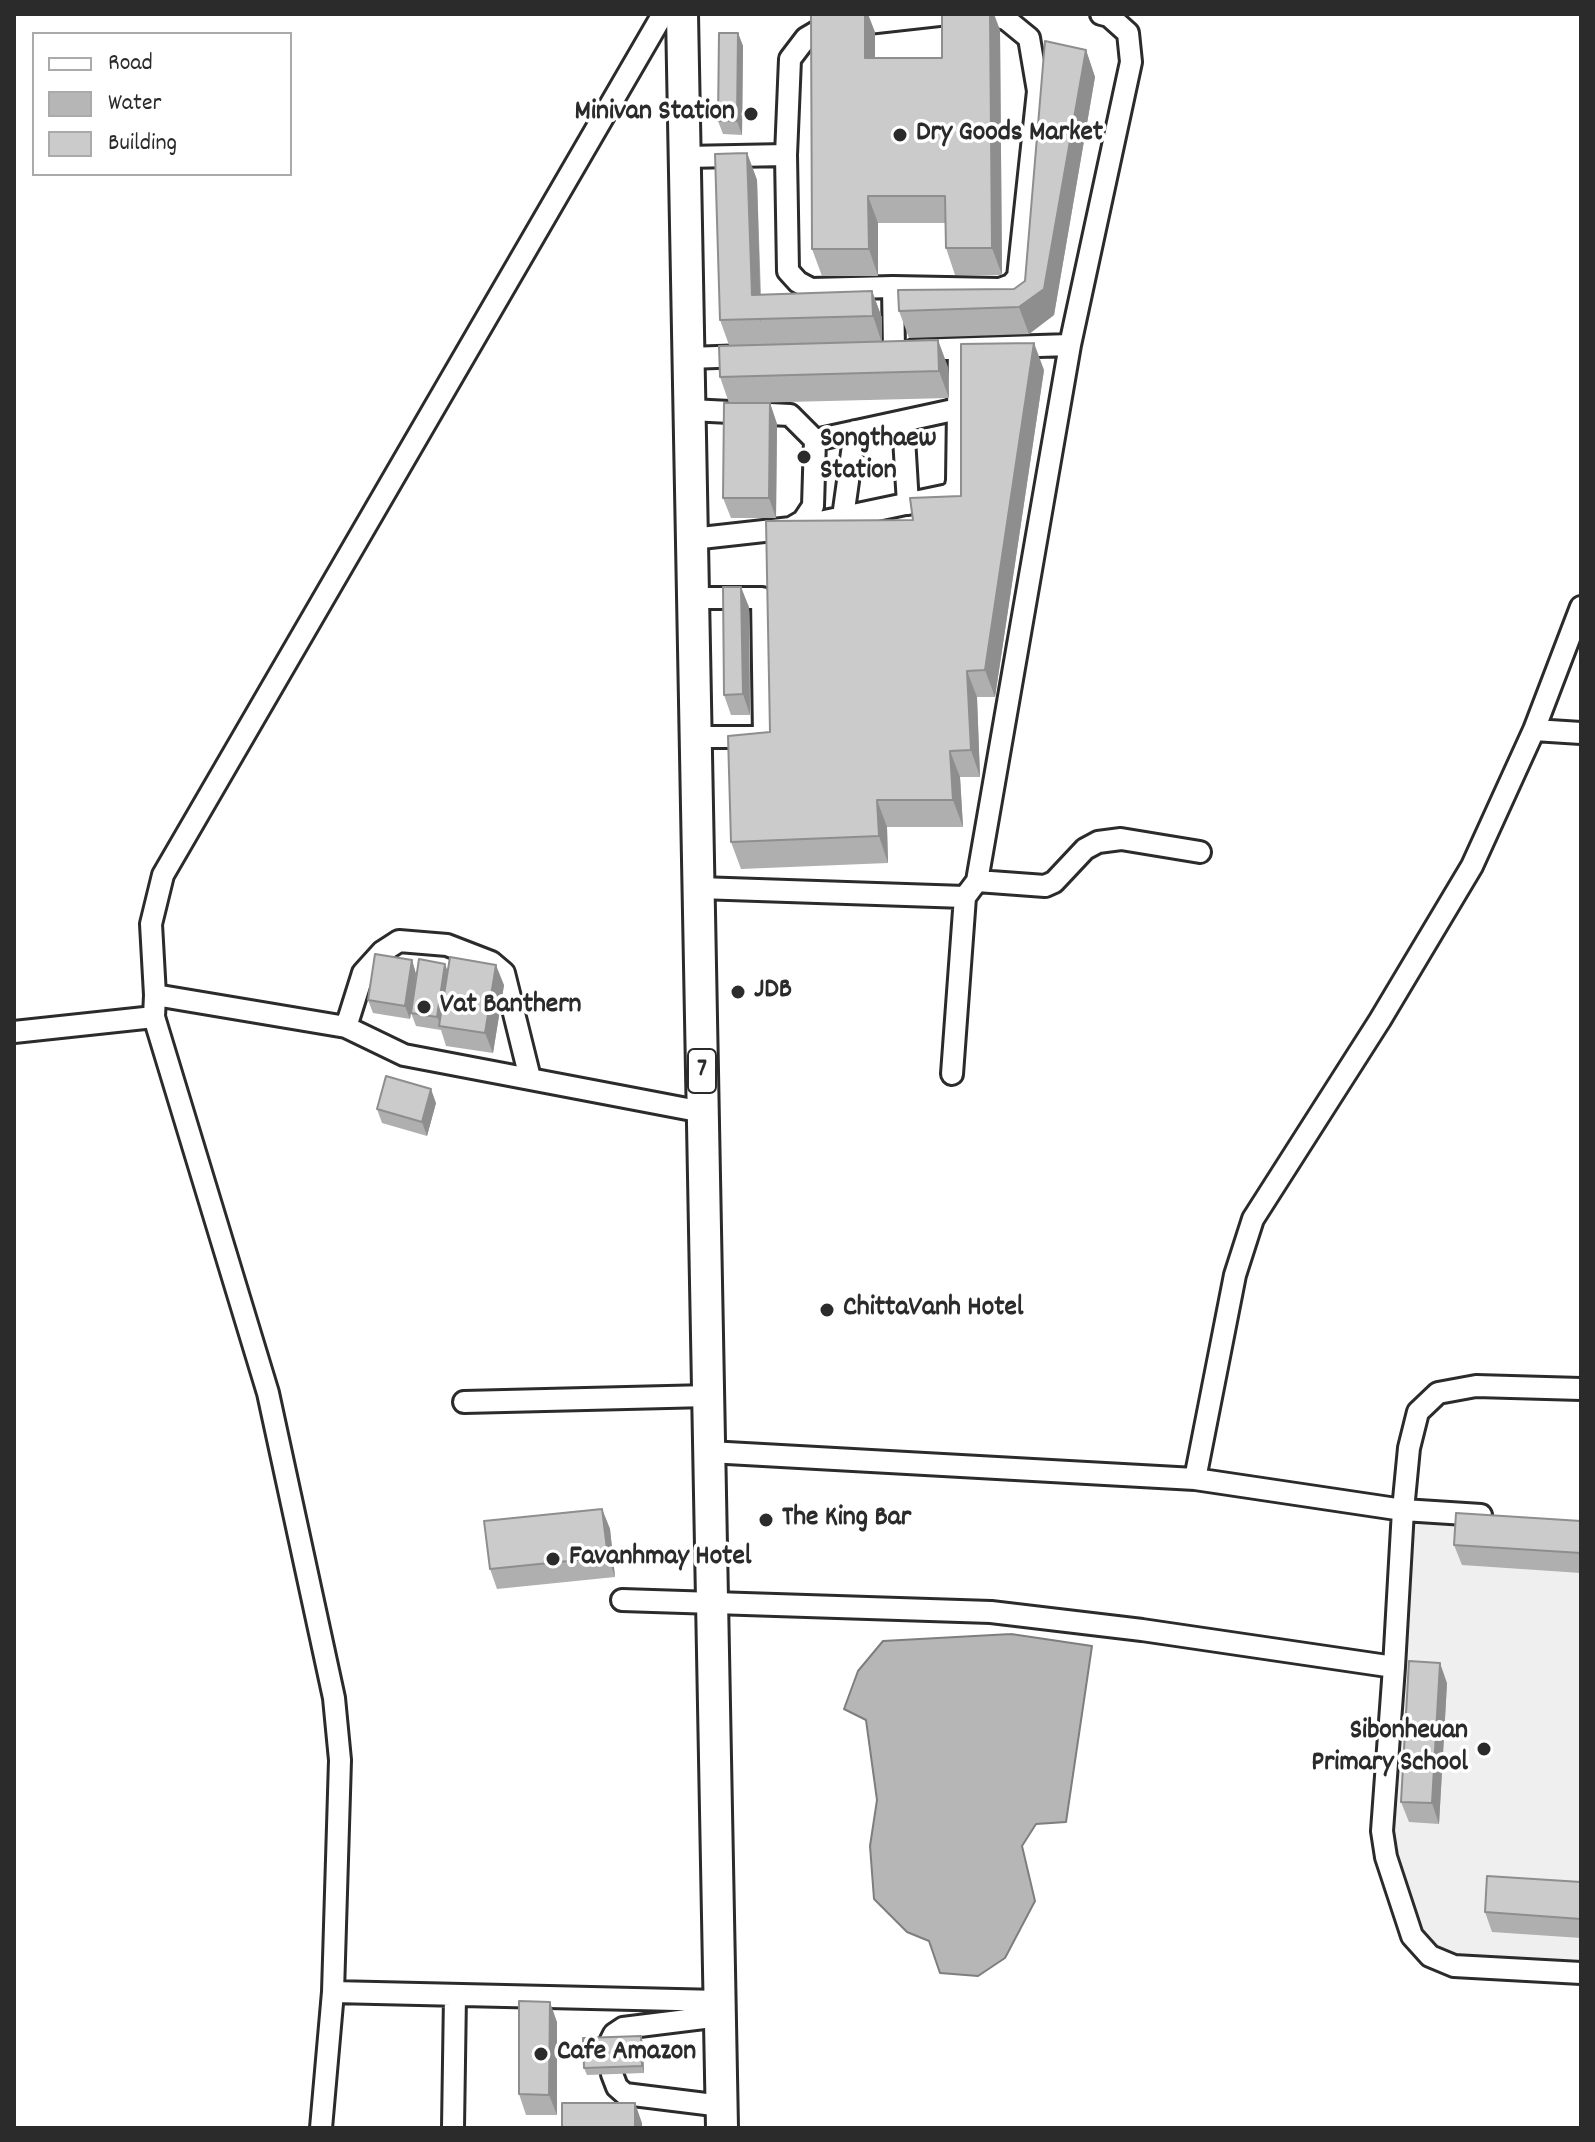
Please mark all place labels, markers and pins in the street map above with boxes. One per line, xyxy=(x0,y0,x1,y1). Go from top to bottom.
place label: Minivan Station xyxy=(575,97,735,131)
marker: Minivan Station xyxy=(742,105,760,123)
place label: Dry Goods Market xyxy=(916,118,1103,152)
marker: Dry Goods Market xyxy=(891,126,909,144)
place label: Songthaew Station xyxy=(820,424,937,490)
marker: Songthaew Station xyxy=(795,448,813,466)
place label: JDB xyxy=(754,975,792,1009)
marker: JDB xyxy=(729,983,747,1001)
place label: Vat Banthern xyxy=(440,990,581,1024)
marker: Vat Banthern xyxy=(415,998,433,1016)
place label: ChittaVanh Hotel xyxy=(843,1293,1023,1327)
marker: ChittaVanh Hotel xyxy=(818,1301,836,1319)
place label: The King Bar xyxy=(782,1503,911,1537)
marker: The King Bar xyxy=(757,1511,775,1529)
place label: Favanhmay Hotel xyxy=(569,1542,751,1576)
marker: Favanhmay Hotel xyxy=(544,1550,562,1568)
place label: Sibonheuan Primary School xyxy=(1311,1716,1468,1782)
marker: Sibonheuan Primary School xyxy=(1475,1740,1493,1758)
place label: Cafe Amazon xyxy=(557,2037,696,2071)
marker: Cafe Amazon xyxy=(532,2045,550,2063)

